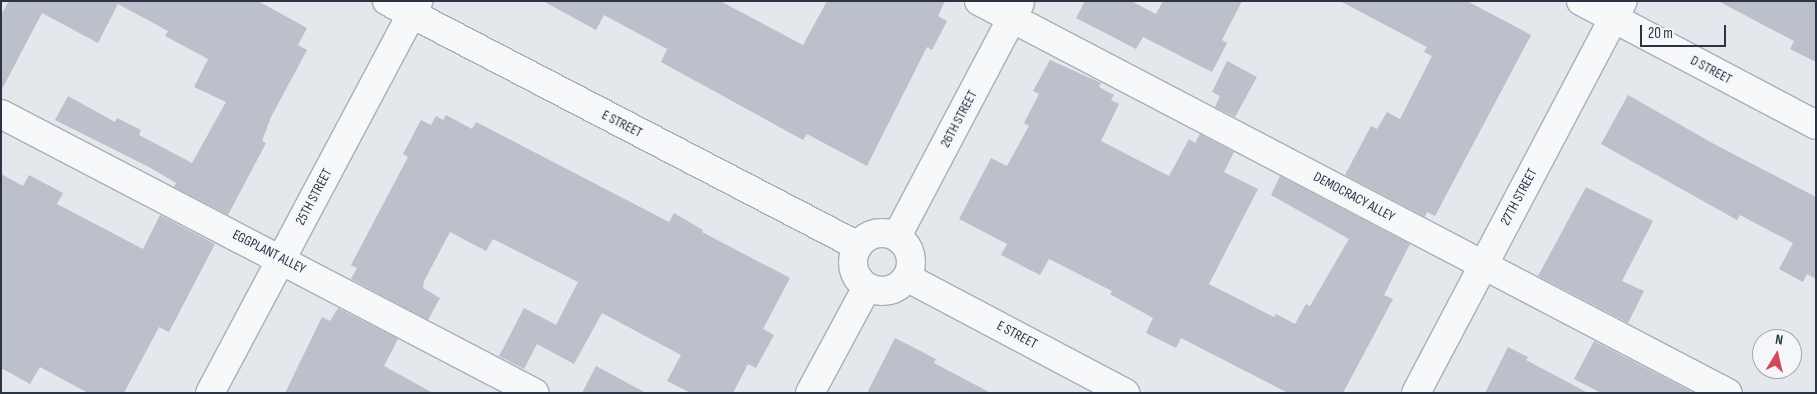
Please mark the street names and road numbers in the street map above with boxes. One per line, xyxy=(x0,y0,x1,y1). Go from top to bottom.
street label: D STREET xyxy=(1687,52,1735,88)
street label: 26TH STREET xyxy=(937,88,981,150)
street label: E STREET xyxy=(599,107,645,141)
street label: 25TH STREET xyxy=(292,166,336,228)
street label: 27TH STREET xyxy=(1497,166,1541,228)
street label: DEMOCRACY ALLEY xyxy=(1311,169,1397,225)
street label: EGGPLANT ALLEY xyxy=(230,226,308,278)
street label: E STREET xyxy=(994,317,1040,353)

